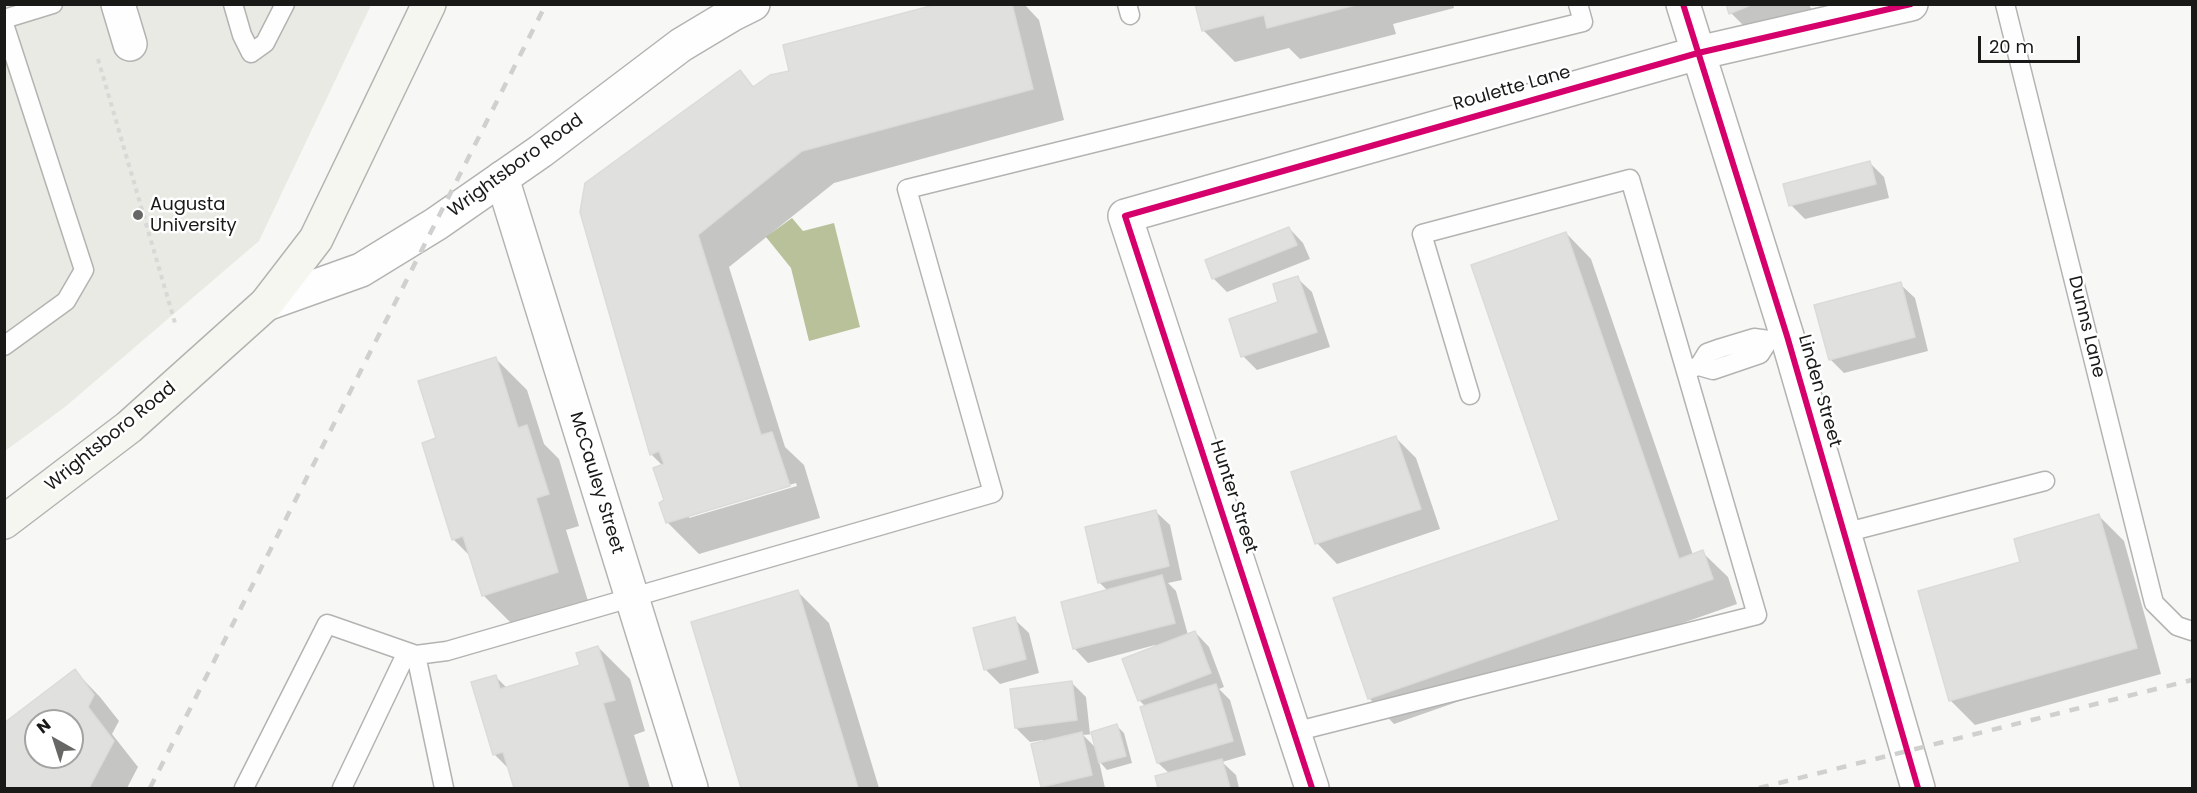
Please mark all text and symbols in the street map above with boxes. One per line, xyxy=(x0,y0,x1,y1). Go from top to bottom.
scale bar xyxy=(1981,24,2083,62)
text: 20 m xyxy=(1989,34,2034,59)
street label: Roulette Lane xyxy=(1451,62,1573,116)
street label: Wrightsboro Road xyxy=(444,110,588,222)
place label: Augusta University xyxy=(150,194,237,236)
marker: Augusta University xyxy=(131,208,145,222)
street label: Dunns Lane xyxy=(2063,274,2109,380)
street label: Linden Street xyxy=(1793,332,1845,450)
street label: Wrightsboro Road xyxy=(41,378,181,496)
street label: McCauley Street xyxy=(564,409,628,557)
street label: Hunter Street xyxy=(1205,438,1261,556)
north arrow xyxy=(24,709,84,769)
text: N xyxy=(32,713,56,739)

